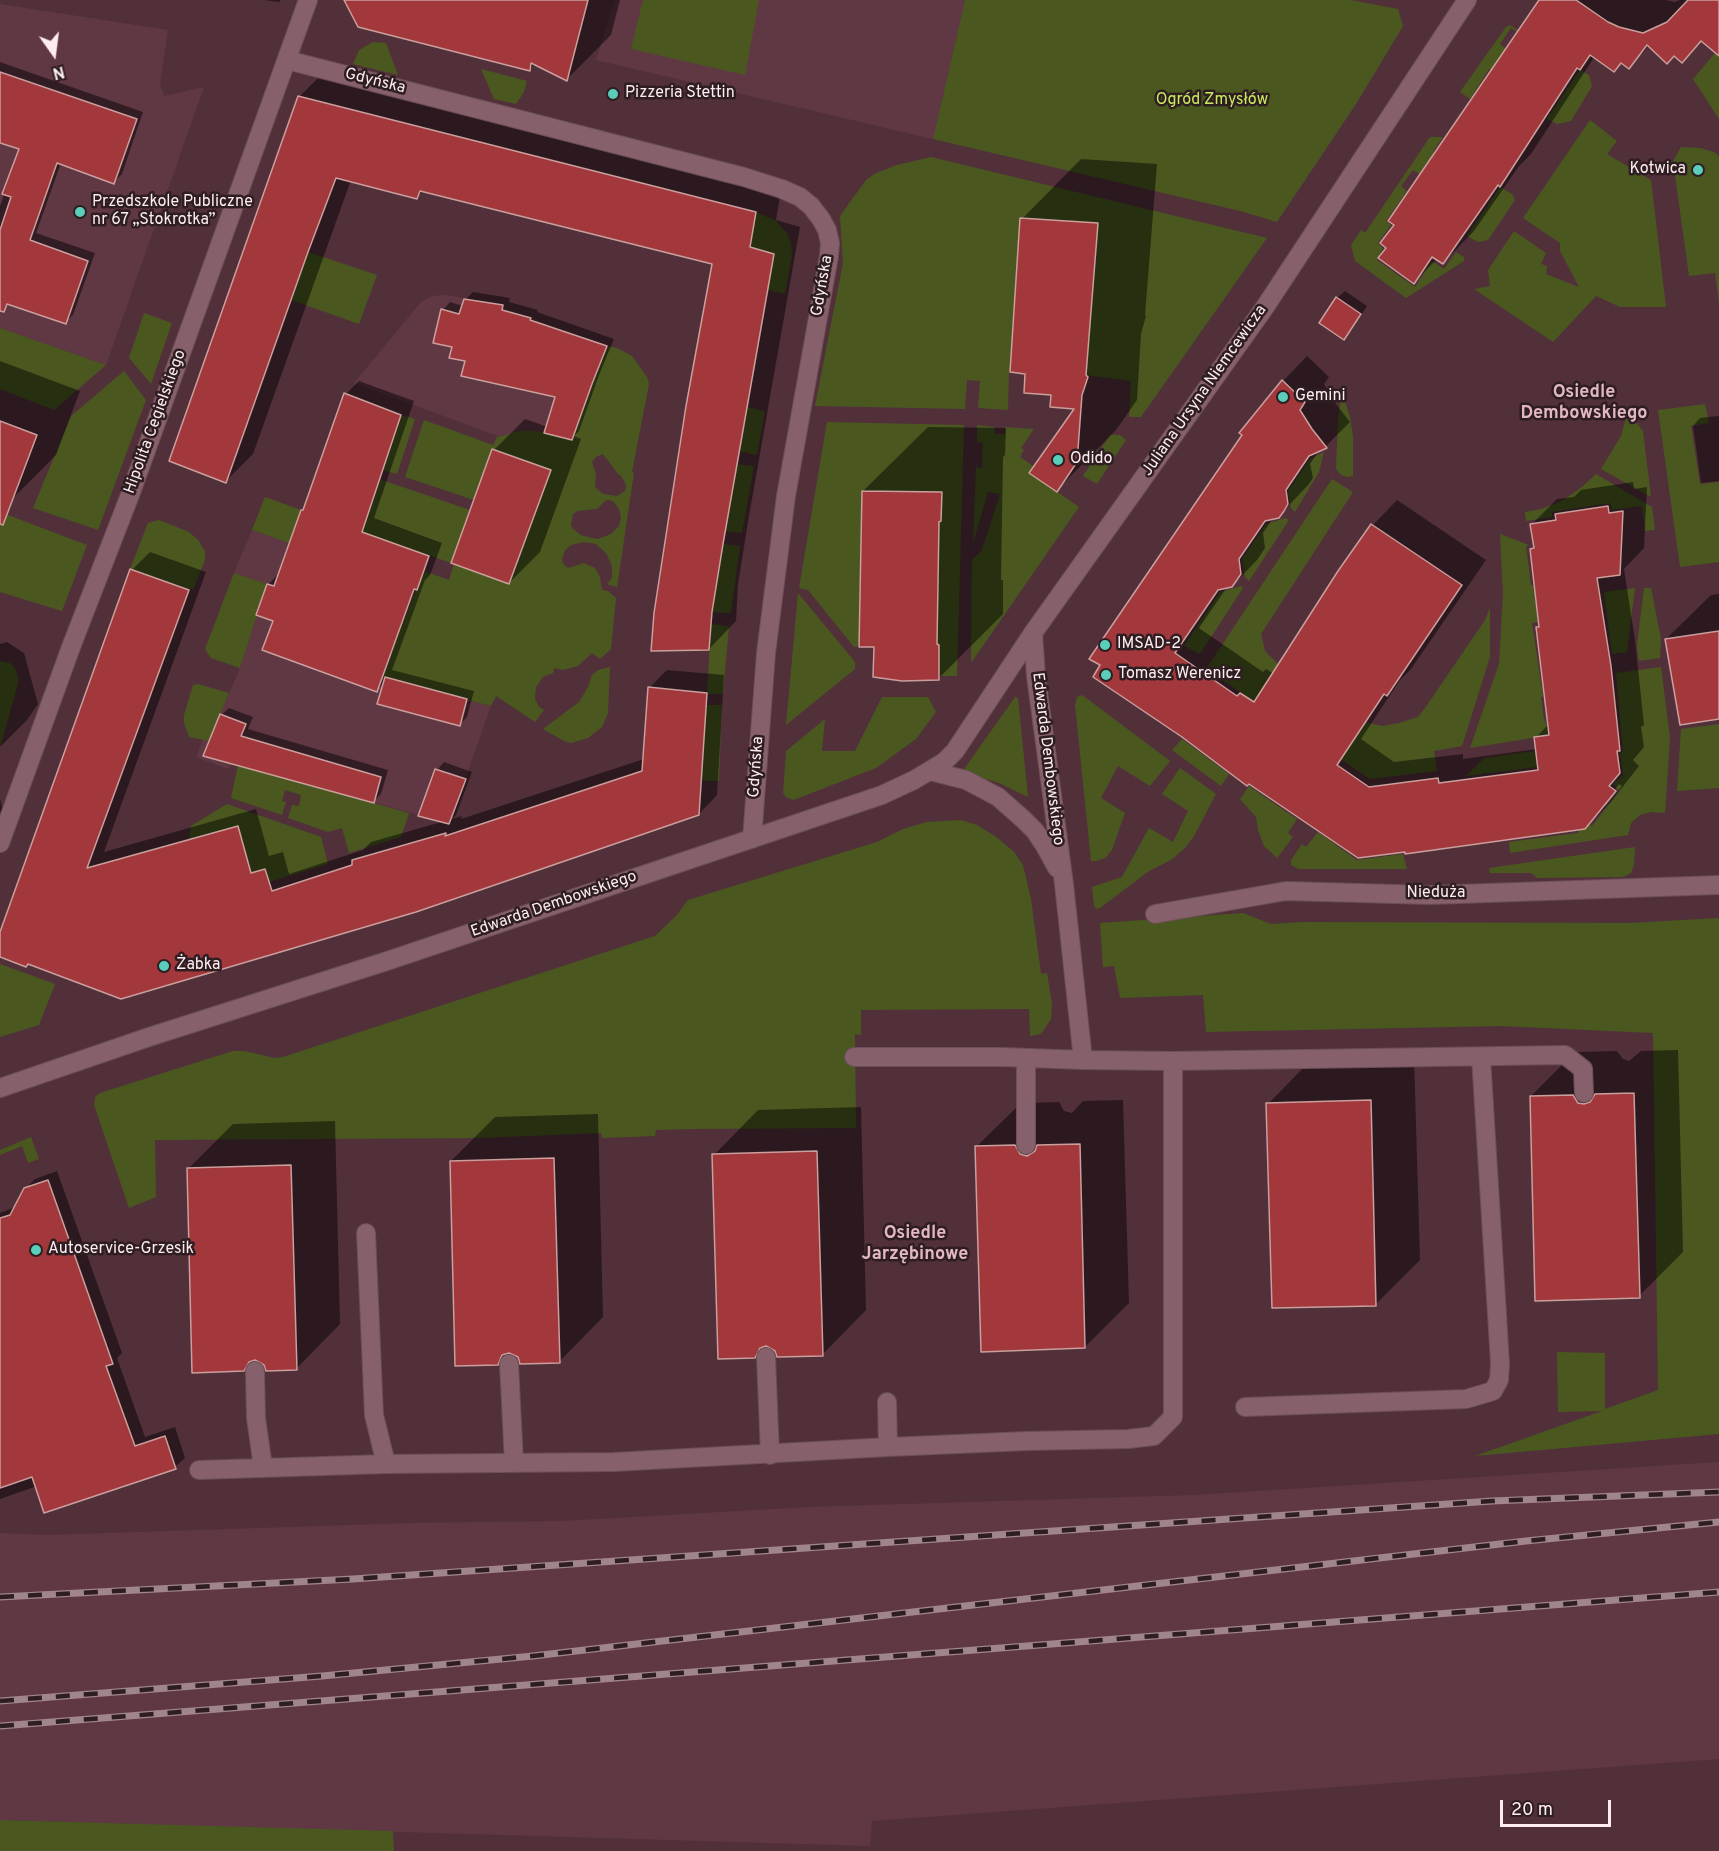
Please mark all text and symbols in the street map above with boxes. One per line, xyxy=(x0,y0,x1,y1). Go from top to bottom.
north arrow xyxy=(24,24,84,84)
text: N xyxy=(50,60,66,83)
street label: Gdyńska xyxy=(343,65,407,99)
place label: Pizzeria Stettin xyxy=(625,84,735,104)
marker: Pizzeria Stettin xyxy=(606,87,620,101)
park label: Ogród Zmysłów xyxy=(1156,91,1268,111)
place label: Kotwica xyxy=(1630,160,1686,180)
marker: Kotwica xyxy=(1691,163,1705,177)
place label: Przedszkole Publiczne nr 67 „Stokrotka” xyxy=(92,193,253,231)
marker: Przedszkole Publiczne nr 67 „Stokrotka” xyxy=(73,205,87,219)
street label: Gdyńska xyxy=(808,254,838,318)
street label: Juliana Ursyna Niemcewicza xyxy=(1139,302,1271,480)
street label: Hipolita Cegielskiego xyxy=(121,347,191,497)
district label: Osiedle Dembowskiego xyxy=(1520,382,1648,424)
place label: Gemini xyxy=(1295,387,1345,407)
marker: Gemini xyxy=(1276,390,1290,404)
place label: Odido xyxy=(1070,450,1112,470)
marker: Odido xyxy=(1051,453,1065,467)
place label: IMSAD-2 xyxy=(1117,635,1181,655)
marker: IMSAD-2 xyxy=(1098,638,1112,652)
place label: Tomasz Werenicz xyxy=(1118,665,1241,685)
marker: Tomasz Werenicz xyxy=(1099,668,1113,682)
street label: Edwarda Dembowskiego xyxy=(1027,671,1067,847)
street label: Gdyńska xyxy=(745,736,769,798)
street label: Edwarda Dembowskiego xyxy=(469,868,639,942)
street label: Nieduża xyxy=(1407,884,1465,904)
place label: Żabka xyxy=(176,956,220,976)
marker: Żabka xyxy=(157,959,171,973)
district label: Osiedle Jarzębinowe xyxy=(862,1223,968,1266)
place label: Autoservice-Grzesik xyxy=(48,1240,194,1260)
marker: Autoservice-Grzesik xyxy=(29,1243,43,1257)
scale bar xyxy=(1503,1788,1614,1826)
text: 20 m xyxy=(1511,1799,1553,1822)

